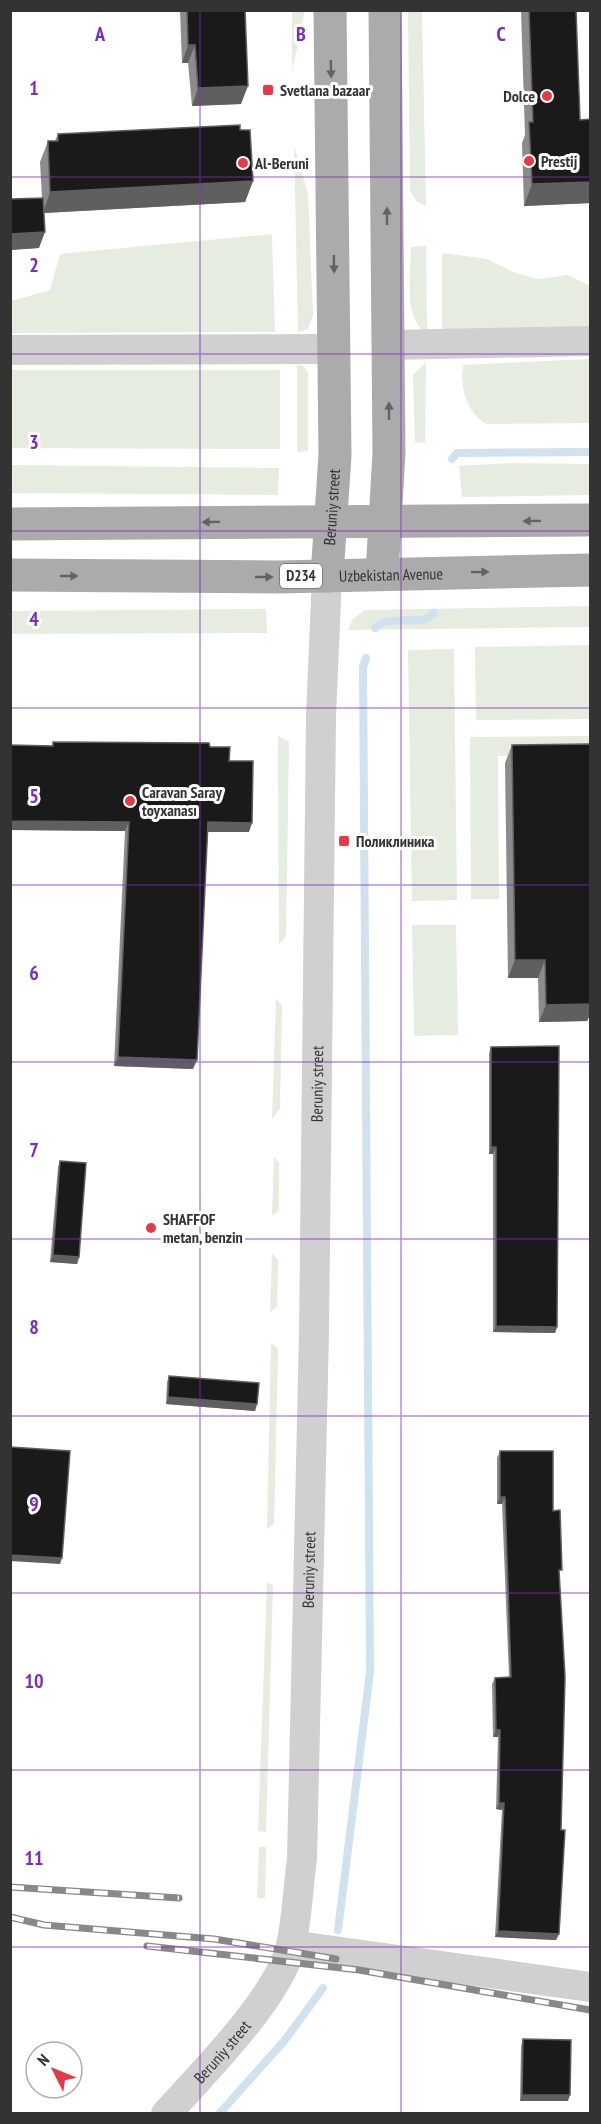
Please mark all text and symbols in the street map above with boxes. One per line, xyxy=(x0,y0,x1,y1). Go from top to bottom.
text: A xyxy=(94,21,106,47)
text: B xyxy=(296,21,306,47)
text: C xyxy=(496,21,506,47)
one-way arrow xyxy=(326,59,336,78)
text: 1 xyxy=(29,75,39,101)
place label: Svetlana bazaar xyxy=(280,80,370,100)
marker: Svetlana bazaar xyxy=(261,83,275,97)
place label: Dolce xyxy=(503,86,535,106)
marker: Dolce xyxy=(540,89,554,103)
place label: Prestij xyxy=(541,151,578,171)
place label: Al-Beruni xyxy=(254,153,309,173)
marker: Prestij xyxy=(522,154,536,168)
marker: Al-Beruni xyxy=(236,156,250,170)
one-way arrow xyxy=(382,206,392,225)
text: 2 xyxy=(29,252,39,278)
one-way arrow xyxy=(329,254,339,273)
one-way arrow xyxy=(384,401,394,420)
text: 3 xyxy=(29,429,39,455)
street label: Beruniy street xyxy=(319,468,344,546)
one-way arrow xyxy=(523,516,542,526)
one-way arrow xyxy=(202,517,221,527)
street label: Uzbekistan Avenue xyxy=(339,563,443,586)
road number: D234 xyxy=(280,564,322,588)
one-way arrow xyxy=(470,567,489,576)
one-way arrow xyxy=(59,571,78,581)
one-way arrow xyxy=(254,572,273,582)
text: 4 xyxy=(29,606,39,632)
place label: Caravan Saray toyxanası xyxy=(142,782,222,820)
text: 5 xyxy=(29,783,39,809)
marker: Caravan Saray toyxanası xyxy=(123,794,137,808)
place label: Поликлиника xyxy=(356,831,435,851)
marker: Поликлиника xyxy=(337,834,351,848)
text: 6 xyxy=(29,960,39,986)
street label: Beruniy street xyxy=(306,1045,327,1122)
text: 7 xyxy=(29,1137,39,1163)
place label: SHAFFOF metan, benzin xyxy=(163,1209,243,1247)
marker: SHAFFOF metan, benzin xyxy=(144,1221,158,1235)
text: 8 xyxy=(29,1314,39,1340)
text: 9 xyxy=(29,1491,39,1517)
street label: Beruniy street xyxy=(298,1531,319,1608)
text: 10 xyxy=(24,1668,44,1694)
text: 11 xyxy=(24,1845,44,1871)
street label: Beruniy street xyxy=(190,2016,255,2087)
north arrow xyxy=(24,2040,84,2100)
text: N xyxy=(33,2050,53,2070)

